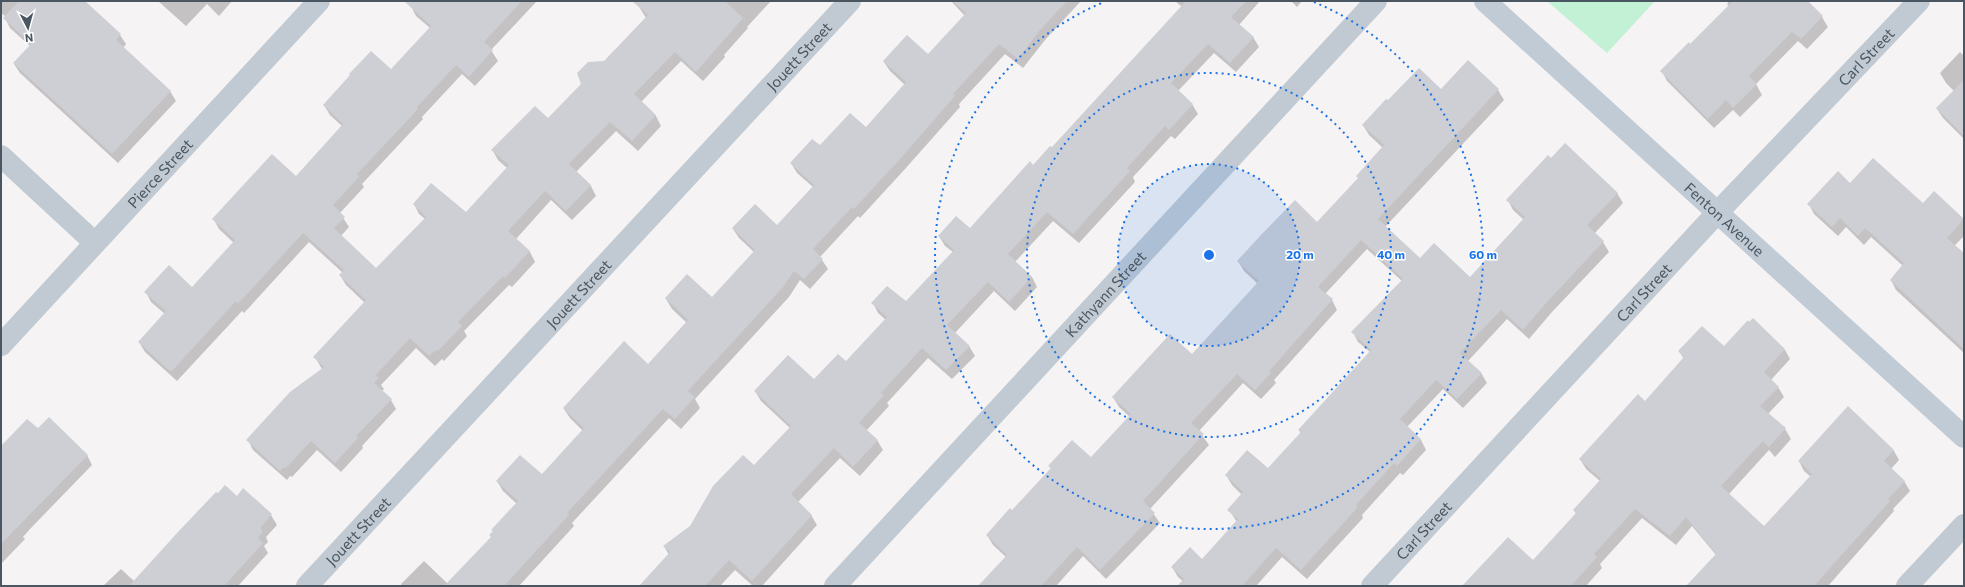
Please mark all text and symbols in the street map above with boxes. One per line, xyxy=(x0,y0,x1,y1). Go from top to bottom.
north arrow xyxy=(8,8,48,48)
street label: Jouett Street xyxy=(763,18,835,94)
street label: Carl Street xyxy=(1834,24,1898,89)
text: N xyxy=(24,32,34,45)
street label: Pierce Street xyxy=(124,135,196,211)
street label: Fenton Avenue xyxy=(1681,178,1768,260)
street label: Kathyann Street xyxy=(1061,247,1149,340)
text: 20 m xyxy=(1286,247,1314,261)
text: 40 m xyxy=(1377,247,1405,261)
text: 60 m xyxy=(1469,247,1497,261)
centre of rings xyxy=(1202,248,1216,262)
street label: Jouett Street xyxy=(542,255,615,332)
street label: Carl Street xyxy=(1612,259,1675,325)
street label: Jouett Street xyxy=(322,493,394,569)
street label: Carl Street xyxy=(1392,497,1455,563)

